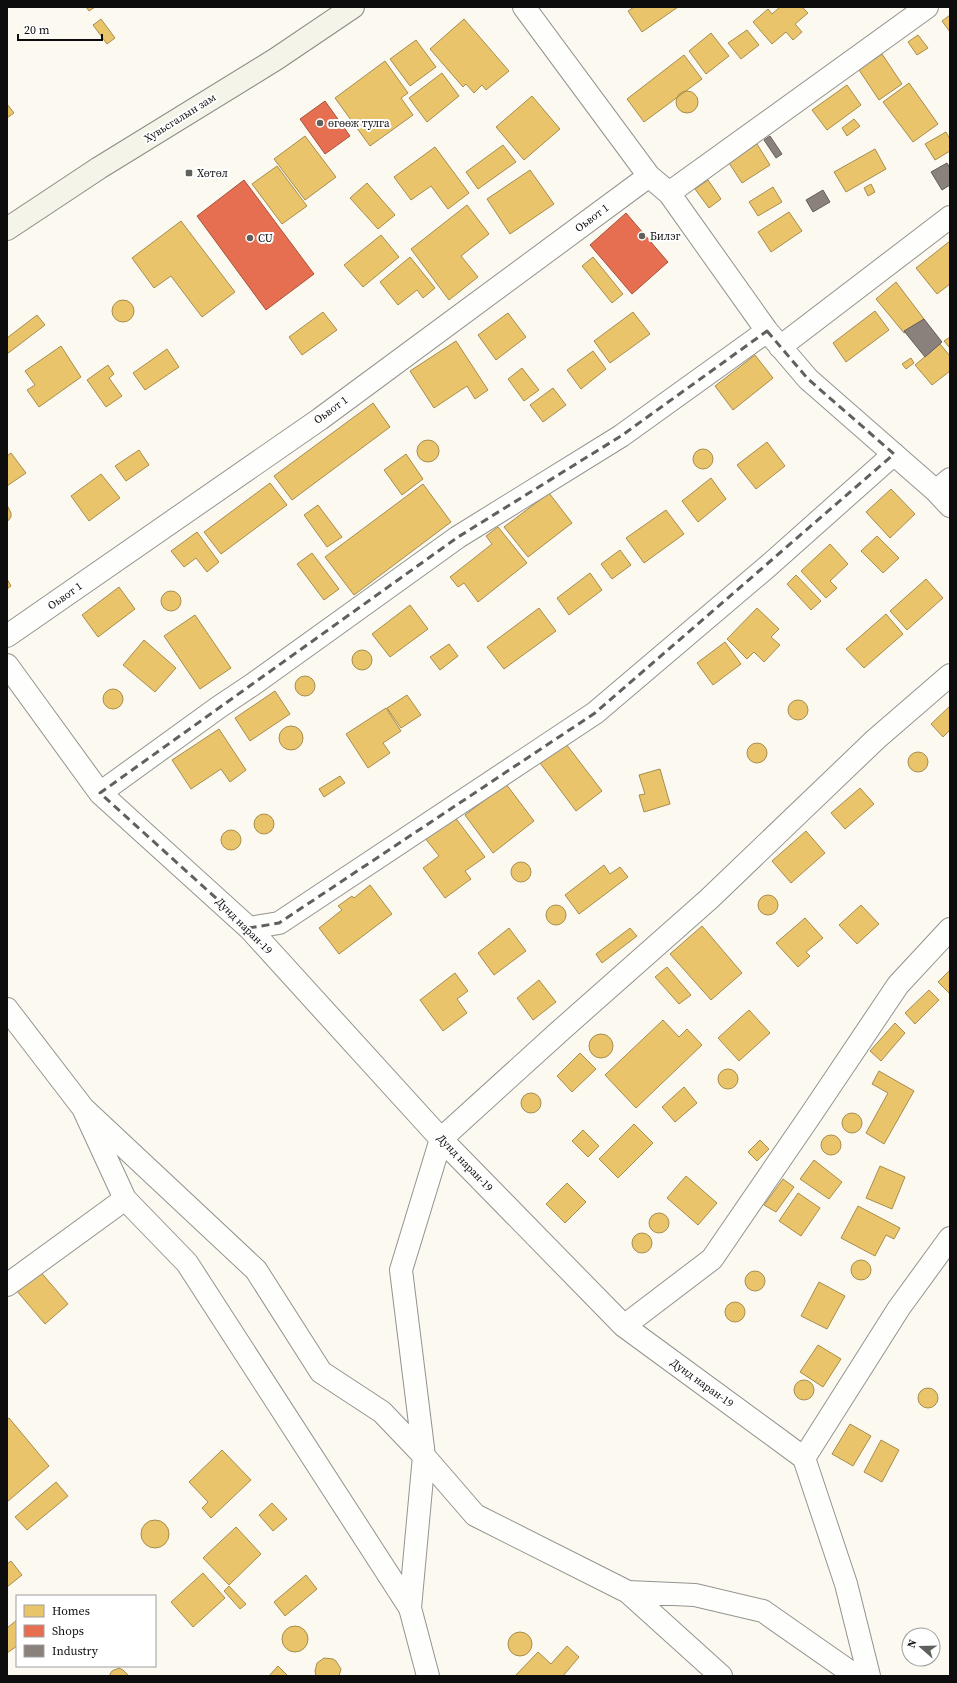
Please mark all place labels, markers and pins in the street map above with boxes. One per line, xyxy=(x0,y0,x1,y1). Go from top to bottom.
place label: өгөөж тулга xyxy=(328,116,390,131)
marker: өгөөж тулга xyxy=(315,118,325,128)
place label: Хөтөл xyxy=(197,166,228,181)
marker: Хөтөл xyxy=(184,168,194,178)
place label: Билэг xyxy=(650,229,680,244)
place label: CU xyxy=(258,231,273,246)
marker: Билэг xyxy=(637,231,647,241)
marker: CU xyxy=(245,233,255,243)

